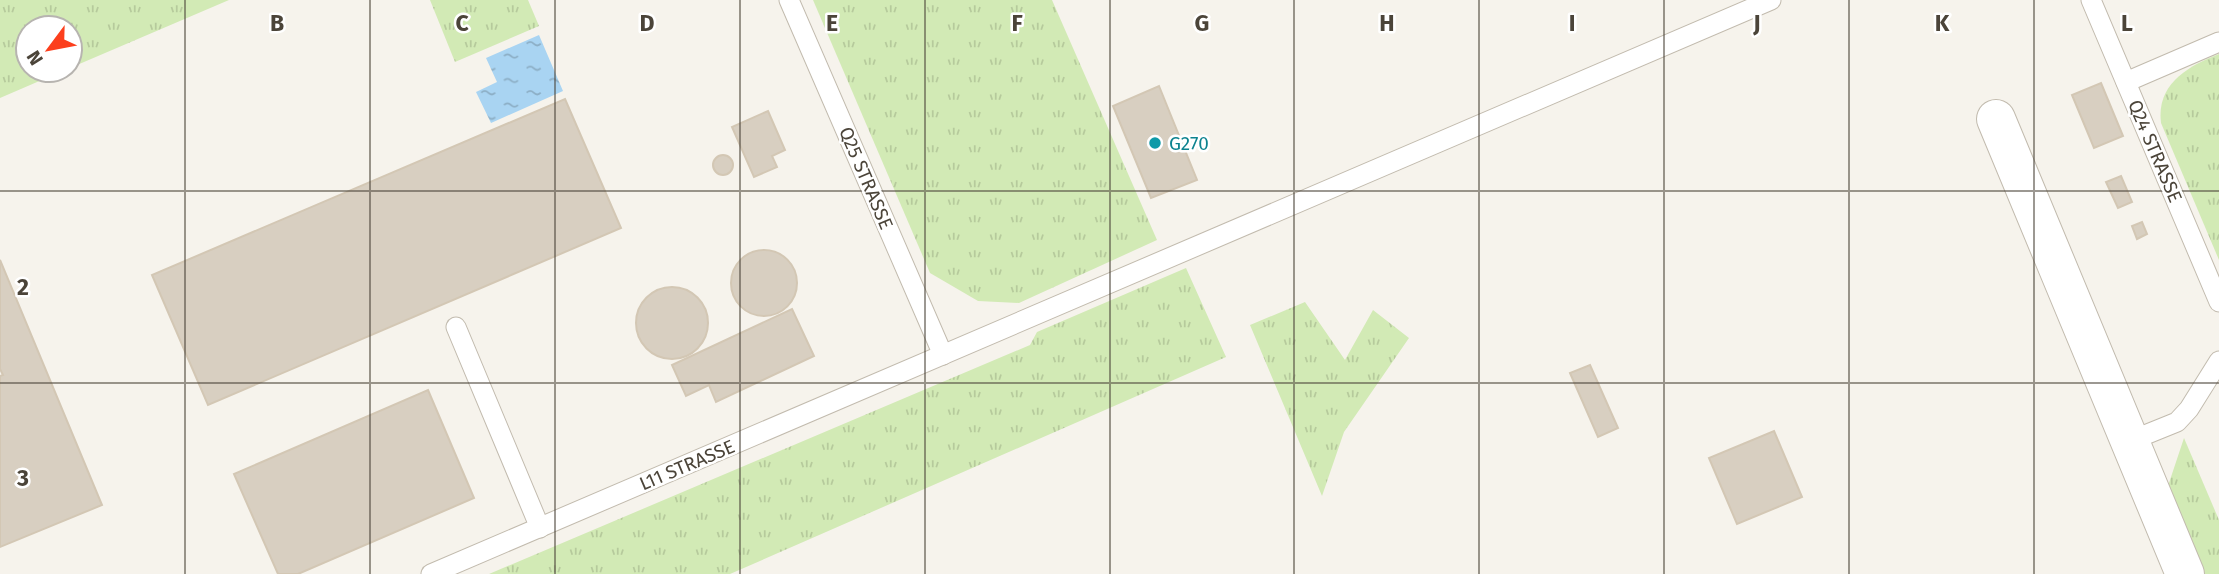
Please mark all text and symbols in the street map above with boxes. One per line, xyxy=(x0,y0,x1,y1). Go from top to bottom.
text: B xyxy=(270,9,284,37)
text: C xyxy=(455,9,469,37)
text: D xyxy=(640,9,655,37)
text: E xyxy=(826,9,838,37)
text: F xyxy=(1011,9,1023,37)
text: G xyxy=(1195,9,1209,37)
text: H xyxy=(1379,9,1395,37)
text: I xyxy=(1569,9,1575,37)
text: J xyxy=(1752,9,1761,37)
text: K xyxy=(1935,9,1950,37)
text: L xyxy=(2121,9,2133,37)
north arrow xyxy=(14,14,84,84)
text: N xyxy=(22,46,48,69)
street label: Q24 STRASSE xyxy=(2123,96,2187,206)
street label: Q25 STRASSE xyxy=(834,123,898,233)
place label: G270 xyxy=(1169,132,1209,155)
marker: G270 xyxy=(1147,135,1163,151)
text: 2 xyxy=(17,273,29,301)
street label: L11 STRASSE xyxy=(636,435,738,495)
text: 3 xyxy=(16,464,29,492)

